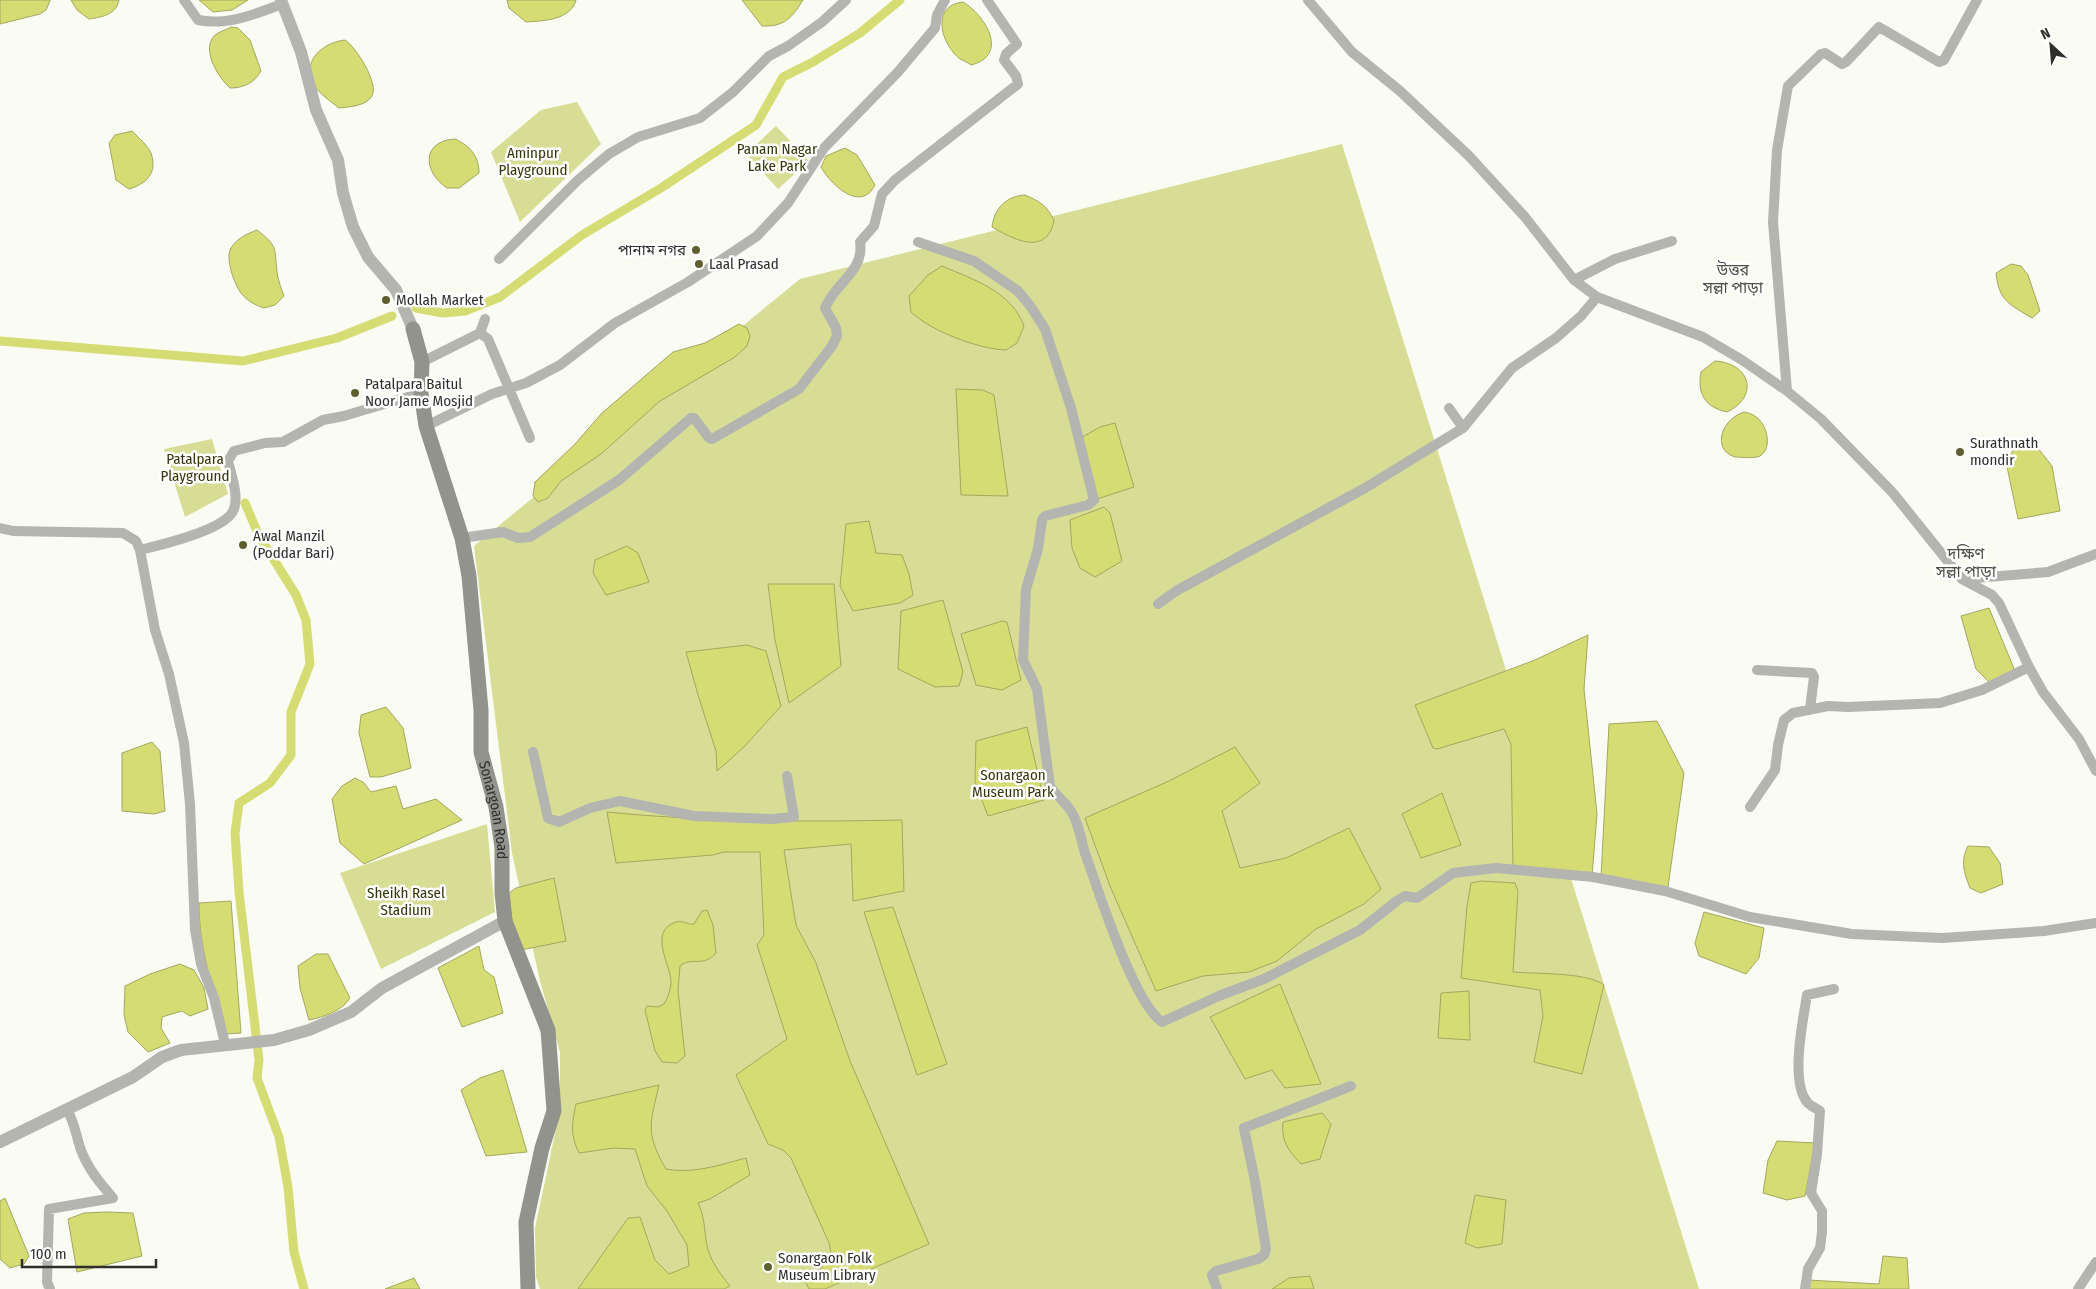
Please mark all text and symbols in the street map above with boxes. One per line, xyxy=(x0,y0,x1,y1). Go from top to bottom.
north arrow xyxy=(2026,20,2076,70)
text: N xyxy=(2038,24,2053,43)
park label: Panam Nagar Lake Park xyxy=(737,140,818,175)
park label: Aminpur Playground xyxy=(499,144,567,179)
place label: পানাম নগর xyxy=(618,241,687,259)
marker: পানাম নগর xyxy=(690,244,702,256)
place label: Laal Prasad xyxy=(709,255,779,273)
marker: Laal Prasad xyxy=(693,258,705,270)
district label: উত্তর সল্লা পাড়া xyxy=(1702,260,1764,297)
place label: Mollah Market xyxy=(396,291,484,309)
marker: Mollah Market xyxy=(380,294,392,306)
place label: Patalpara Baitul Noor Jame Mosjid xyxy=(365,375,473,410)
marker: Patalpara Baitul Noor Jame Mosjid xyxy=(349,387,361,399)
place label: Surathnath mondir xyxy=(1970,434,2038,469)
marker: Surathnath mondir xyxy=(1954,446,1966,458)
park label: Patalpara Playground xyxy=(161,450,229,485)
place label: Awal Manzil (Poddar Bari) xyxy=(253,527,334,562)
marker: Awal Manzil (Poddar Bari) xyxy=(237,539,249,551)
district label: দক্ষিণ সল্লা পাড়া xyxy=(1935,544,1997,581)
street label: Sonargoan Road xyxy=(475,759,511,859)
park label: Sonargaon Museum Park xyxy=(972,766,1054,801)
park label: Sheikh Rasel Stadium xyxy=(367,884,445,919)
scale bar xyxy=(22,1236,156,1268)
text: 100 m xyxy=(30,1245,67,1263)
place label: Sonargaon Folk Museum Library xyxy=(778,1249,876,1284)
marker: Sonargaon Folk Museum Library xyxy=(762,1261,774,1273)

